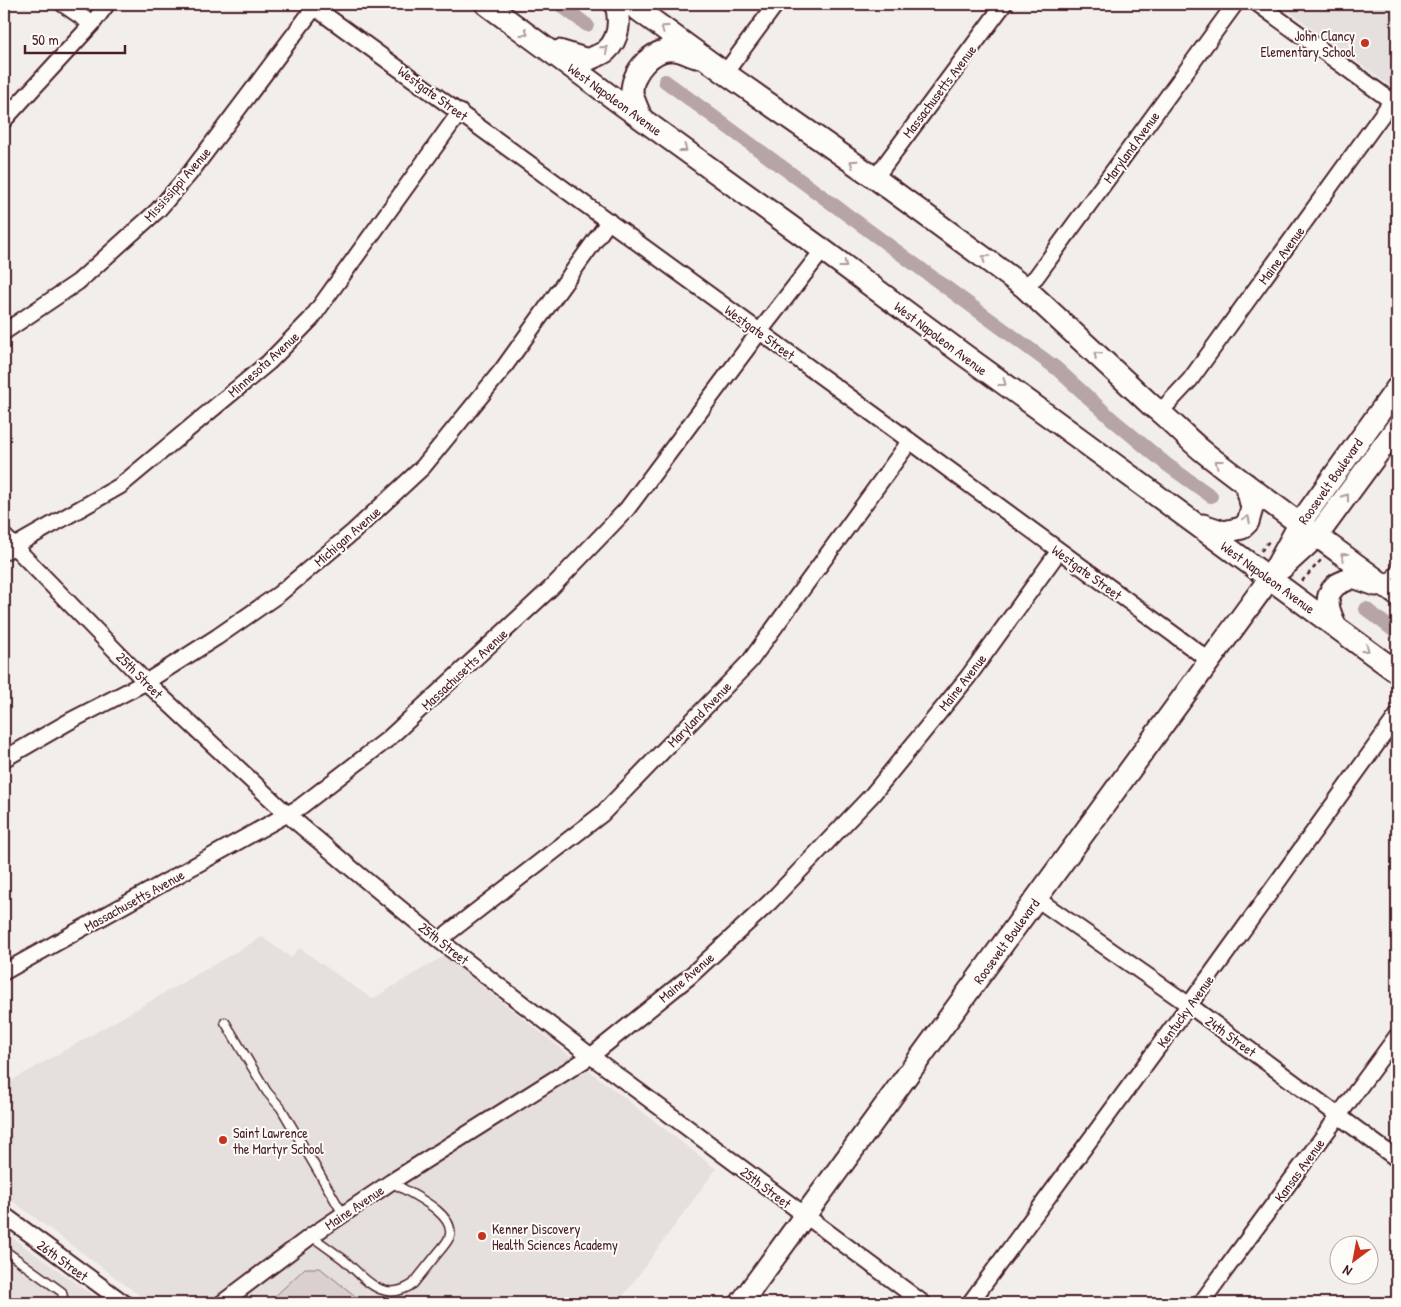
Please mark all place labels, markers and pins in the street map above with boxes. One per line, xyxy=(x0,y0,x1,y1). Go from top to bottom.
place label: John Clancy Elementary School xyxy=(1261,26,1355,62)
marker: John Clancy Elementary School xyxy=(1359,37,1371,49)
place label: Saint Lawrence the Martyr School xyxy=(233,1123,324,1159)
marker: Saint Lawrence the Martyr School xyxy=(217,1134,229,1146)
place label: Kenner Discovery Health Sciences Academy xyxy=(492,1219,618,1255)
marker: Kenner Discovery Health Sciences Academy xyxy=(476,1230,488,1242)

